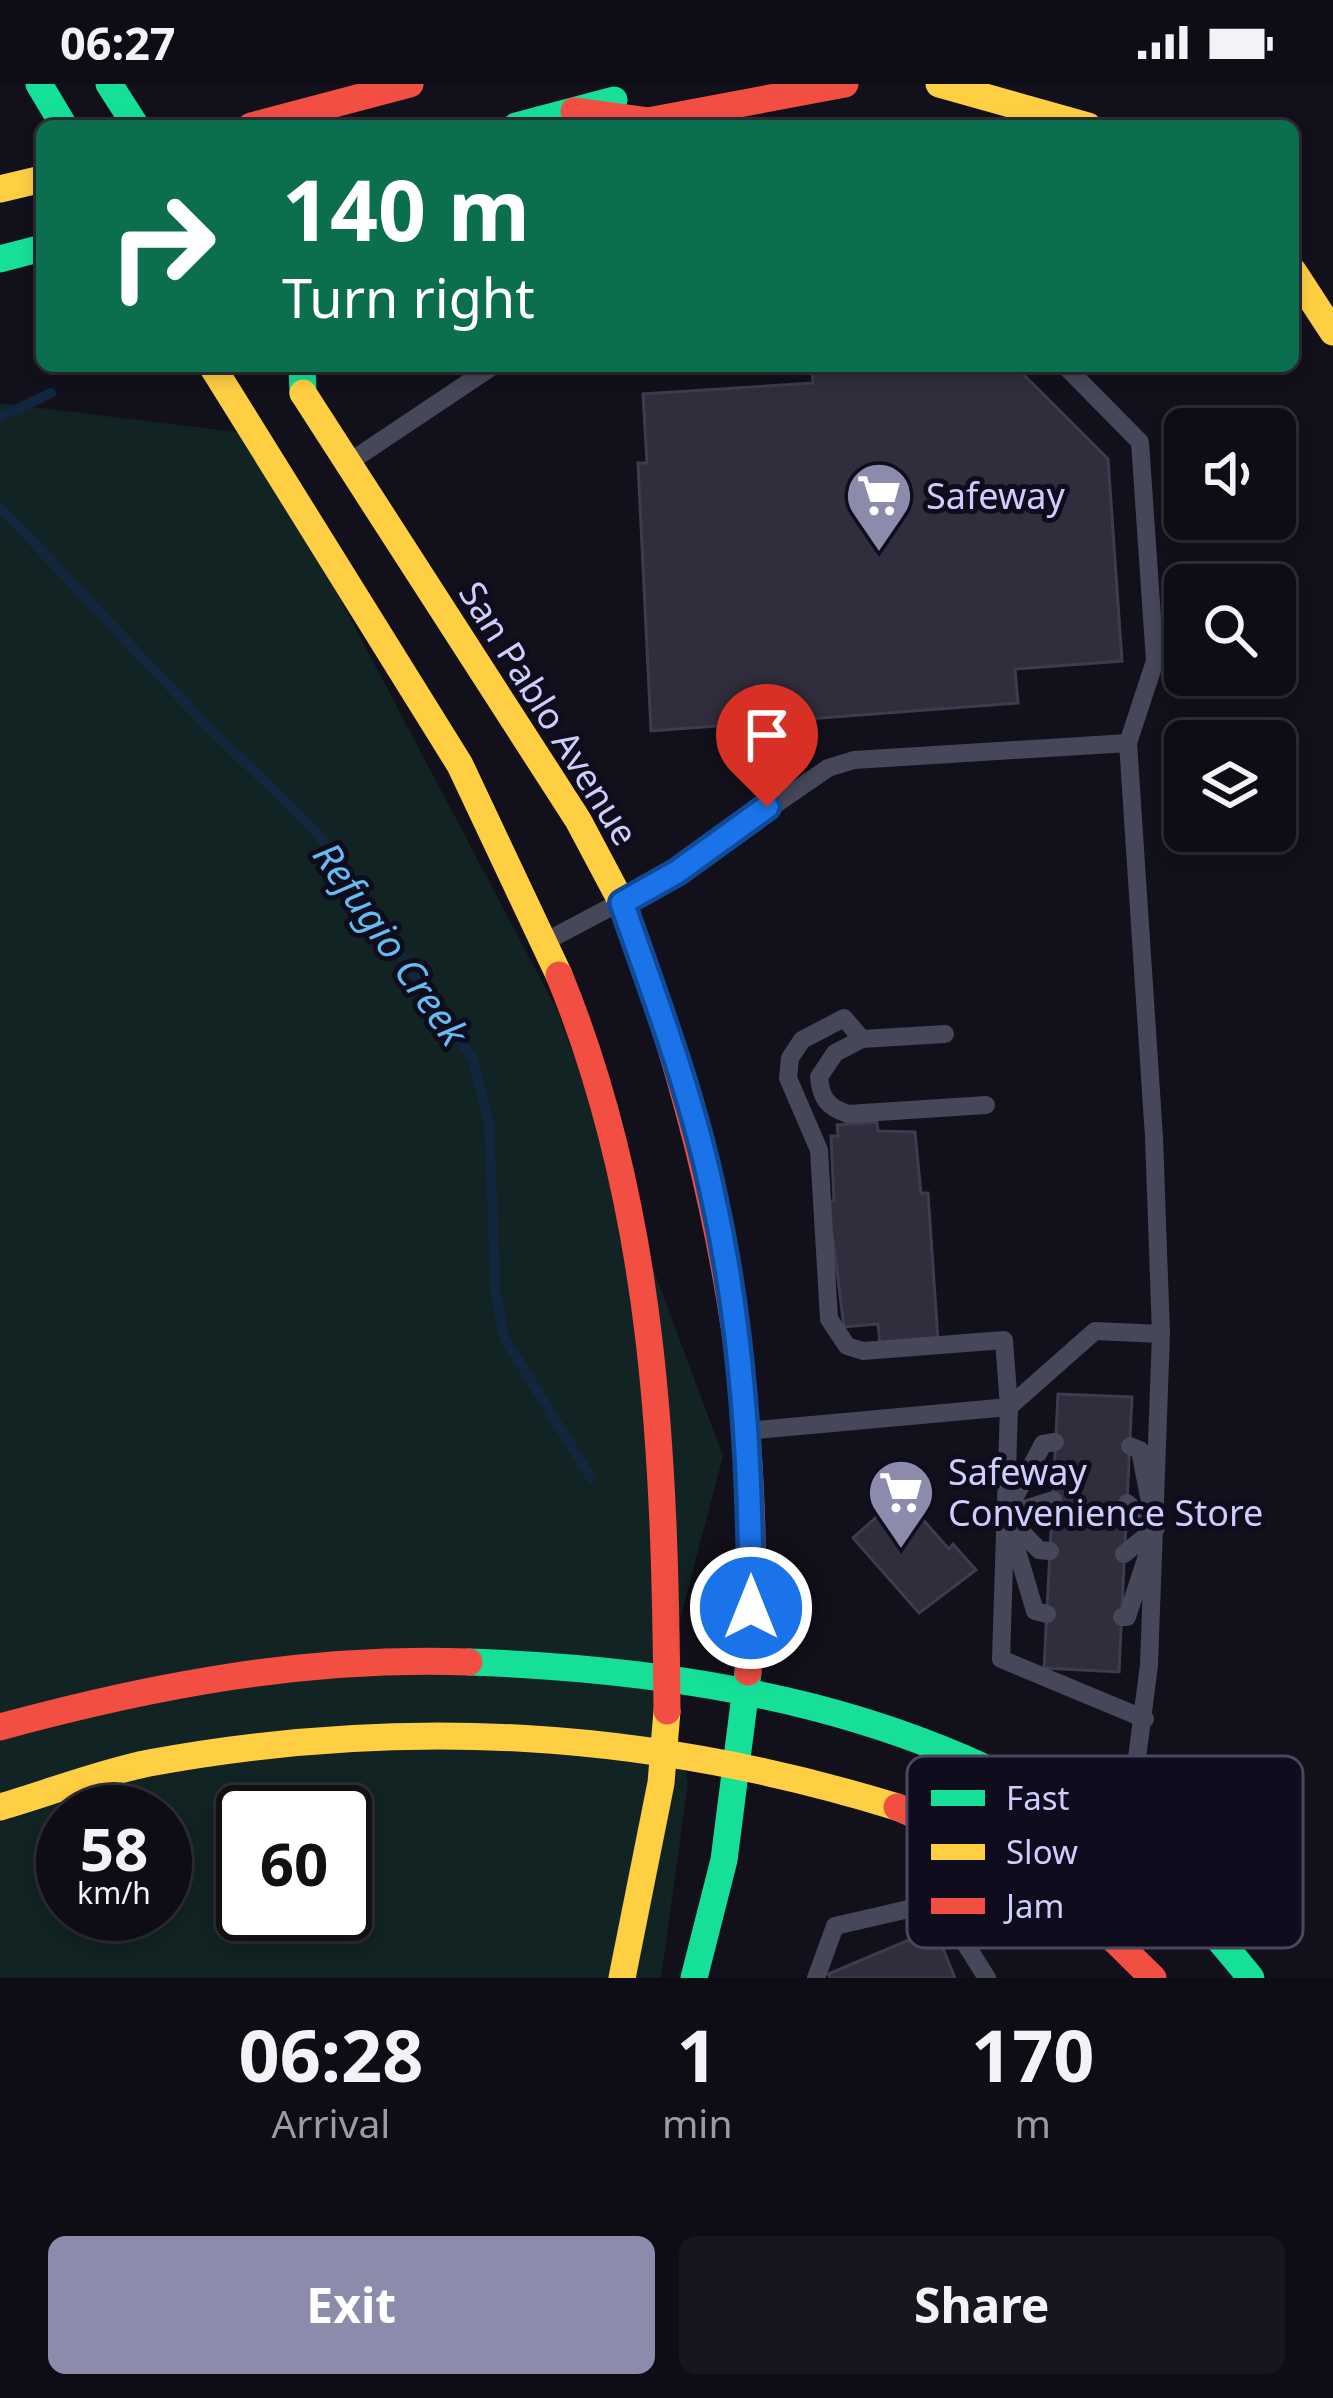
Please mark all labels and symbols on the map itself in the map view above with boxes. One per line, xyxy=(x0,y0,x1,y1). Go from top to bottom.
supermarket icon: Safeway xyxy=(844,460,914,554)
place label: Safeway xyxy=(926,471,1065,520)
street label: San Pablo Avenue xyxy=(448,572,650,854)
pin xyxy=(716,684,818,807)
water label: Refugio Creek xyxy=(302,831,483,1057)
place label: Safeway Convenience Store xyxy=(948,1447,1263,1537)
supermarket icon: Safeway Convenience Store xyxy=(866,1457,936,1551)
position arrow xyxy=(688,1545,814,1671)
legend xyxy=(907,1756,1303,1948)
text: Fast xyxy=(1006,1775,1069,1820)
speed limit sign: 60 xyxy=(216,1785,372,1941)
text: Slow xyxy=(1006,1829,1078,1874)
text: Jam xyxy=(1003,1883,1064,1928)

